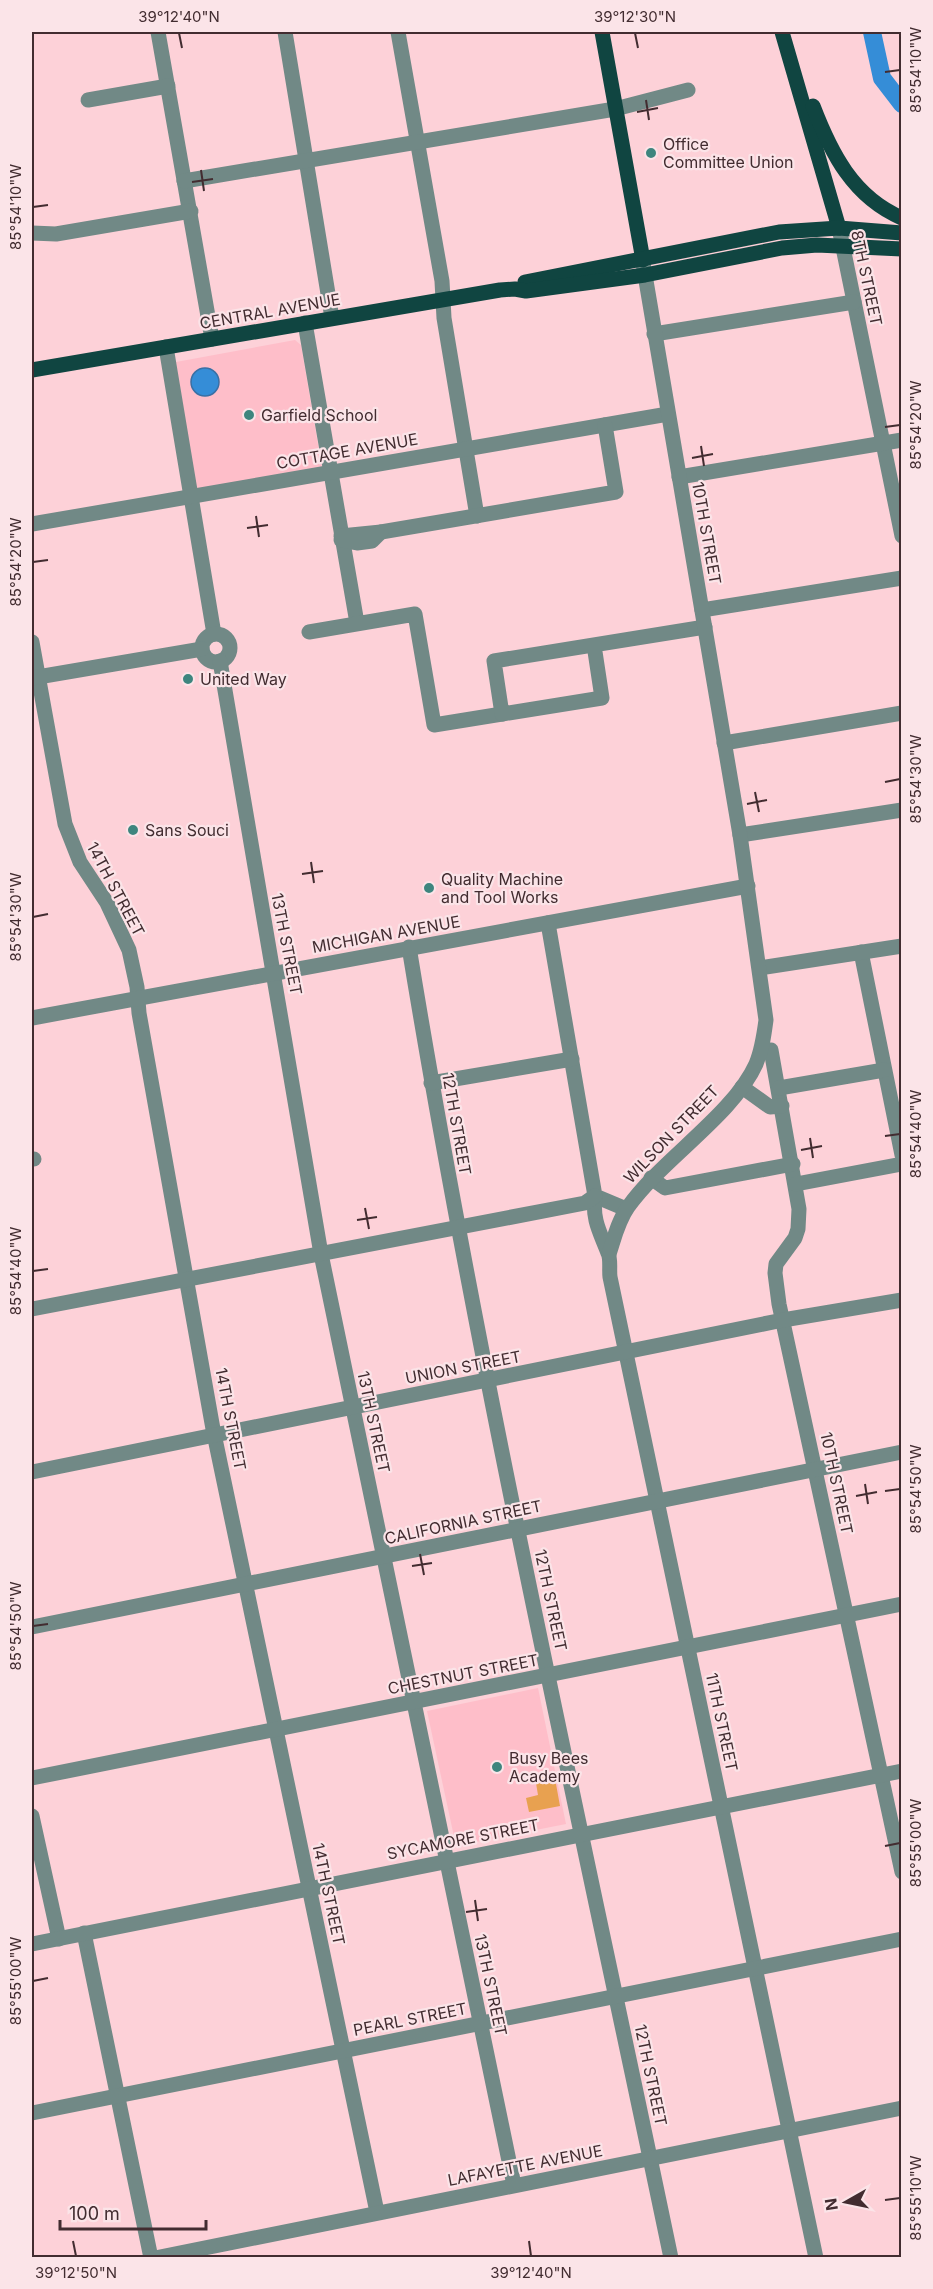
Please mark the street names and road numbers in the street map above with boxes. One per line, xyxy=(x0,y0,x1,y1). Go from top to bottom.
street label: 8TH STREET xyxy=(847,228,887,328)
street label: CENTRAL AVENUE xyxy=(198,289,342,333)
street label: COTTAGE AVENUE xyxy=(275,429,419,473)
street label: 10TH STREET xyxy=(688,480,726,586)
street label: 14TH STREET xyxy=(83,838,149,940)
street label: 13TH STREET xyxy=(267,891,307,997)
street label: MICHIGAN AVENUE xyxy=(310,911,462,957)
street label: 12TH STREET xyxy=(438,1071,476,1177)
street label: WILSON STREET xyxy=(619,1081,723,1187)
street label: UNION STREET xyxy=(403,1346,523,1388)
street label: 14TH STREET xyxy=(211,1366,251,1472)
street label: 13TH STREET xyxy=(353,1369,395,1475)
street label: 10TH STREET xyxy=(816,1430,858,1536)
street label: CALIFORNIA STREET xyxy=(383,1496,543,1548)
street label: 12TH STREET xyxy=(530,1547,572,1653)
street label: CHESTNUT STREET xyxy=(386,1650,540,1698)
street label: 11TH STREET xyxy=(702,1671,742,1773)
street label: SYCAMORE STREET xyxy=(385,1814,541,1864)
street label: 14TH STREET xyxy=(308,1841,350,1947)
street label: 13TH STREET xyxy=(470,1932,512,2038)
street label: PEARL STREET xyxy=(352,1998,468,2040)
street label: 12TH STREET xyxy=(630,2022,672,2128)
street label: LAFAYETTE AVENUE xyxy=(446,2140,604,2190)

